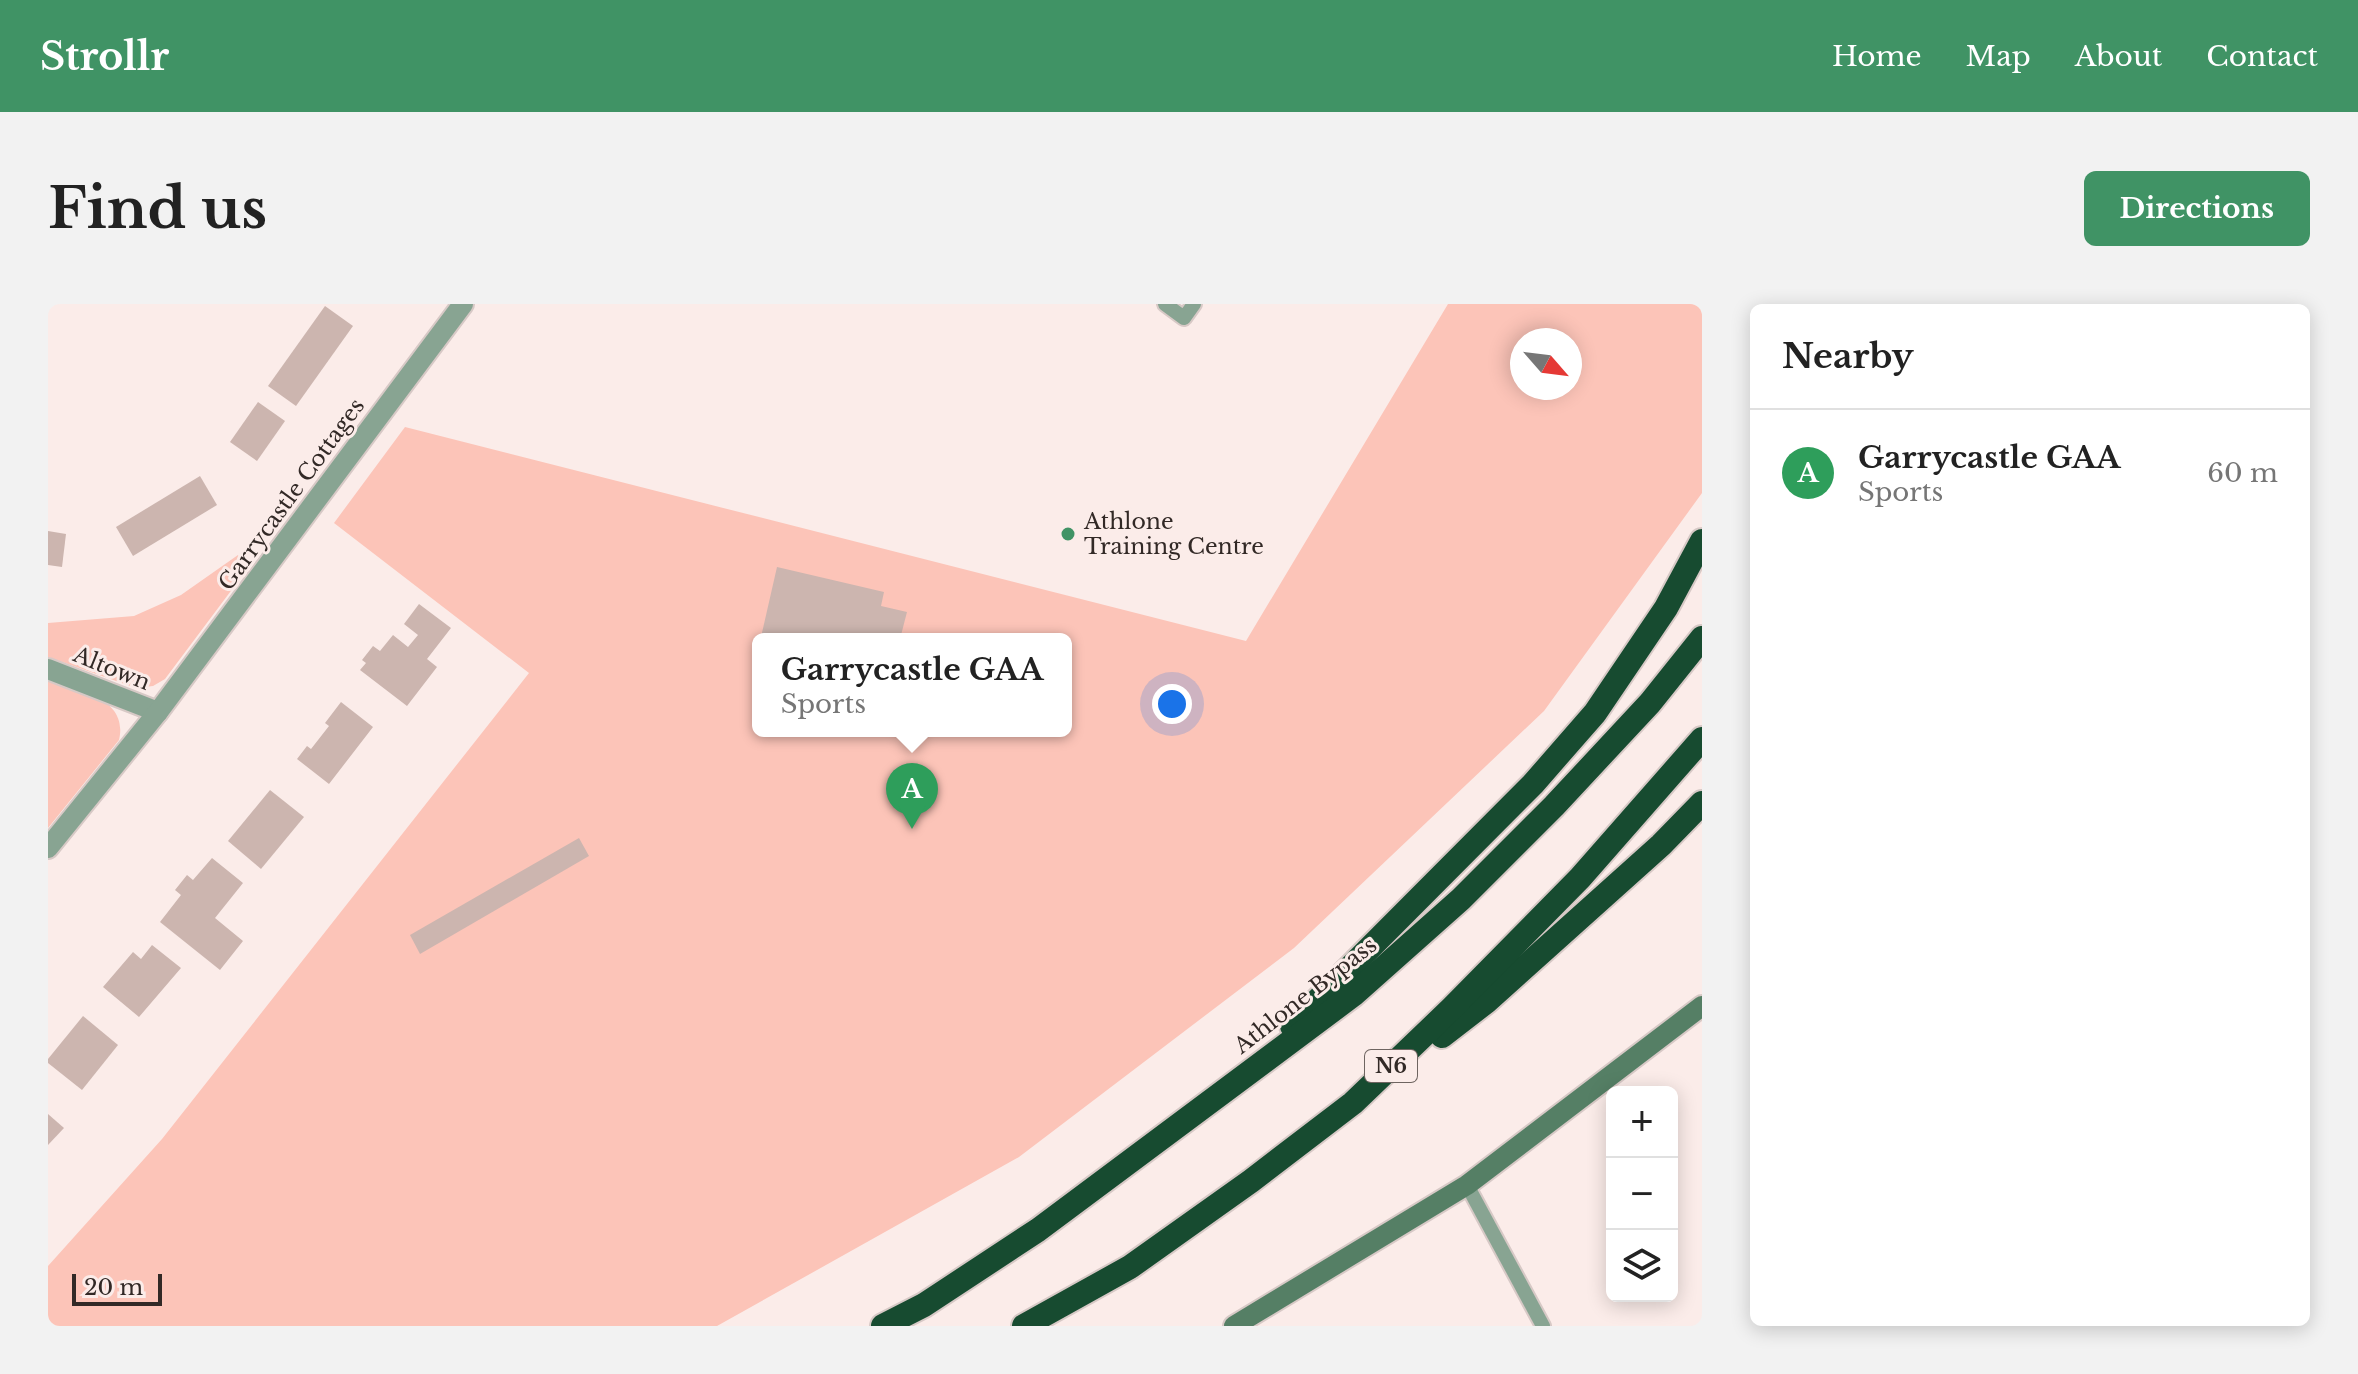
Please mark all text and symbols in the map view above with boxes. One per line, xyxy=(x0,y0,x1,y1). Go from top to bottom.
text: Strollr xyxy=(40,33,169,80)
text: Home xyxy=(1832,39,1922,74)
text: Map xyxy=(1966,39,2031,74)
text: About xyxy=(2075,39,2162,74)
text: Contact xyxy=(2206,39,2318,74)
button: Directions xyxy=(2084,171,2310,246)
text: Find us xyxy=(48,174,267,243)
north arrow xyxy=(1510,328,1582,400)
text: Nearby xyxy=(1782,335,1914,377)
street label: Garrycastle Cottages xyxy=(213,393,370,596)
text: Garrycastle GAA xyxy=(1858,439,2120,476)
text: A xyxy=(1797,457,1819,489)
text: 60 m xyxy=(2207,457,2278,489)
text: Sports xyxy=(1858,476,1943,508)
place label: Athlone Training Centre xyxy=(1083,508,1264,560)
marker: Athlone Training Centre xyxy=(1059,525,1077,543)
popup xyxy=(752,633,1072,737)
street label: Altown xyxy=(69,641,154,696)
text: Garrycastle GAA xyxy=(781,651,1043,688)
your location xyxy=(1152,684,1192,724)
text: Sports xyxy=(781,688,866,720)
pin: A xyxy=(886,763,938,829)
street label: Athlone Bypass xyxy=(1228,931,1382,1060)
road number: N6 xyxy=(1365,1050,1417,1082)
map controls xyxy=(1606,1086,1678,1302)
button: + xyxy=(1606,1086,1678,1158)
button: − xyxy=(1606,1158,1678,1230)
button: layers xyxy=(1606,1230,1678,1302)
scale bar xyxy=(72,1270,162,1306)
text: 20 m xyxy=(84,1274,143,1301)

